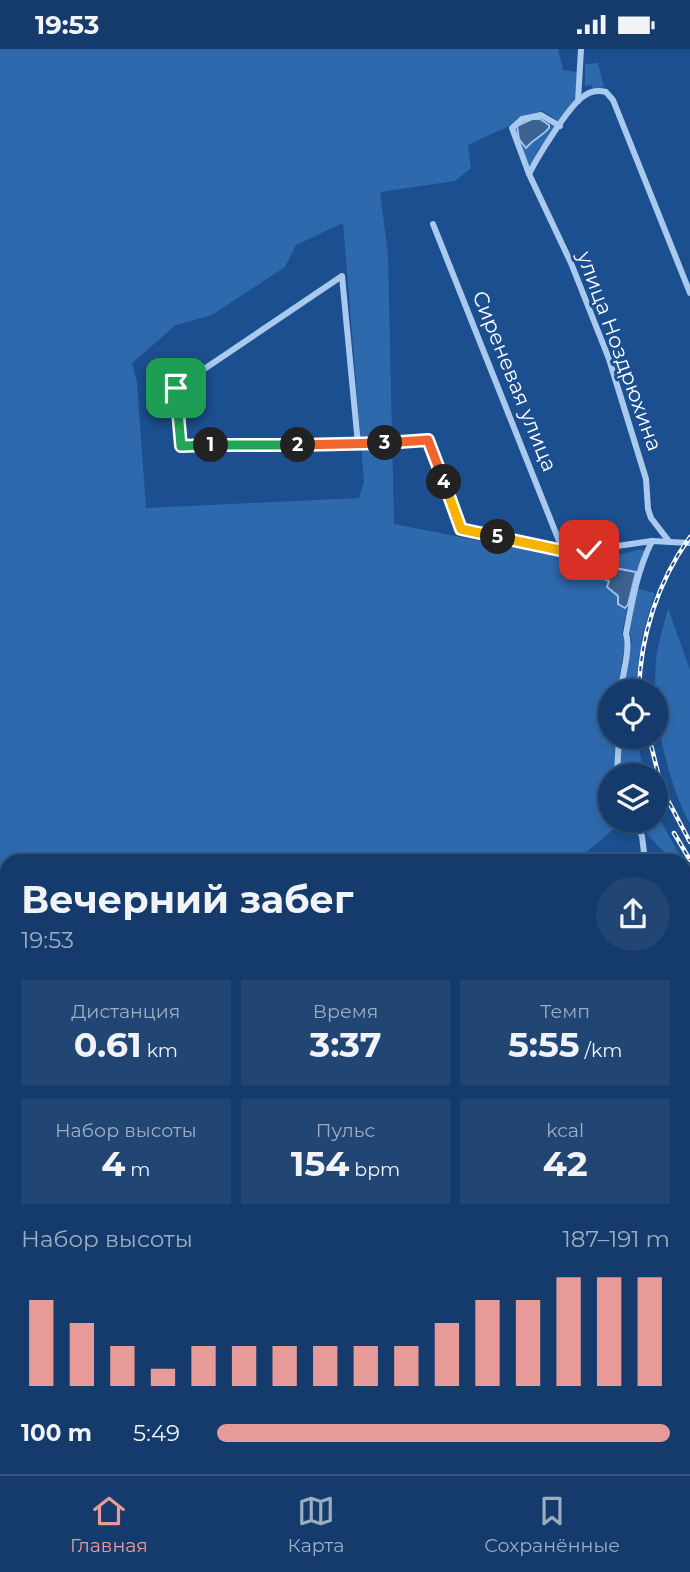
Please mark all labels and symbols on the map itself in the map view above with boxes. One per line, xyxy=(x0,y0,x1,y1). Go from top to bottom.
street label: улица Ноздрюхина xyxy=(572,247,668,454)
street label: Сиреневая улица xyxy=(467,287,563,475)
pin xyxy=(146,358,206,418)
pin: 3 xyxy=(368,425,402,461)
pin: 1 xyxy=(194,427,228,463)
pin: 2 xyxy=(280,427,316,463)
pin: 4 xyxy=(426,465,462,499)
pin: 5 xyxy=(480,519,516,554)
pin xyxy=(559,520,619,580)

